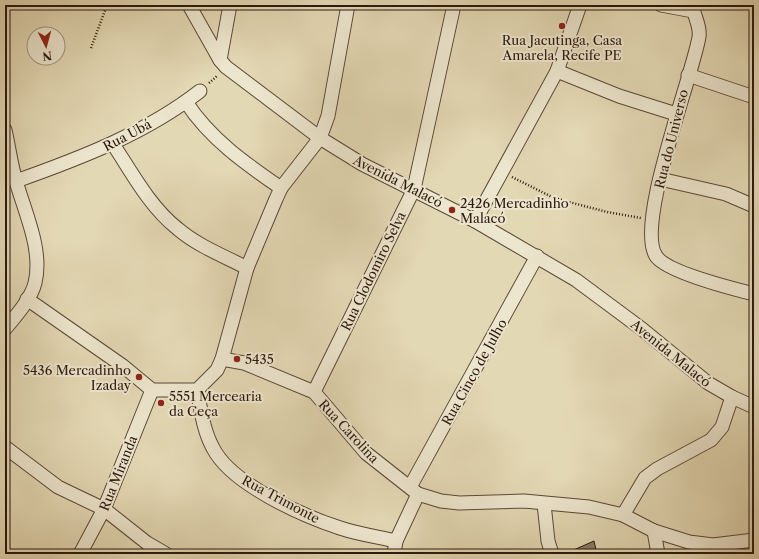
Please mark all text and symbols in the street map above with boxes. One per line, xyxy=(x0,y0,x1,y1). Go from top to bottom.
marker: Rua Jacutinga, Casa Amarela, Recife PE xyxy=(557,21,567,31)
north arrow xyxy=(26,26,66,66)
place label: Rua Jacutinga, Casa Amarela, Recife PE xyxy=(502,32,622,63)
text: N xyxy=(41,48,53,63)
street label: Rua do Universo xyxy=(651,88,691,190)
street label: Rua Ubá xyxy=(100,116,154,154)
street label: Avenida Malacó xyxy=(350,151,445,210)
place label: 2426 Mercadinho Malacó xyxy=(460,195,569,226)
marker: 2426 Mercadinho Malacó xyxy=(447,205,457,215)
street label: Rua Clodomiro Selva xyxy=(337,209,409,333)
street label: Avenida Malacó xyxy=(627,315,714,390)
street label: Rua Cinco de Julho xyxy=(438,316,510,428)
place label: 5435 xyxy=(245,351,274,367)
marker: 5435 xyxy=(232,354,242,364)
place label: 5436 Mercadinho Izaday xyxy=(23,362,132,393)
marker: 5436 Mercadinho Izaday xyxy=(134,372,144,382)
place label: 5551 Mercearia da Ceça xyxy=(169,388,262,419)
street label: Rua Carolina xyxy=(316,396,382,466)
marker: 5551 Mercearia da Ceça xyxy=(156,398,166,408)
street label: Rua Miranda xyxy=(96,433,140,513)
street label: Rua Trimonte xyxy=(239,472,323,526)

